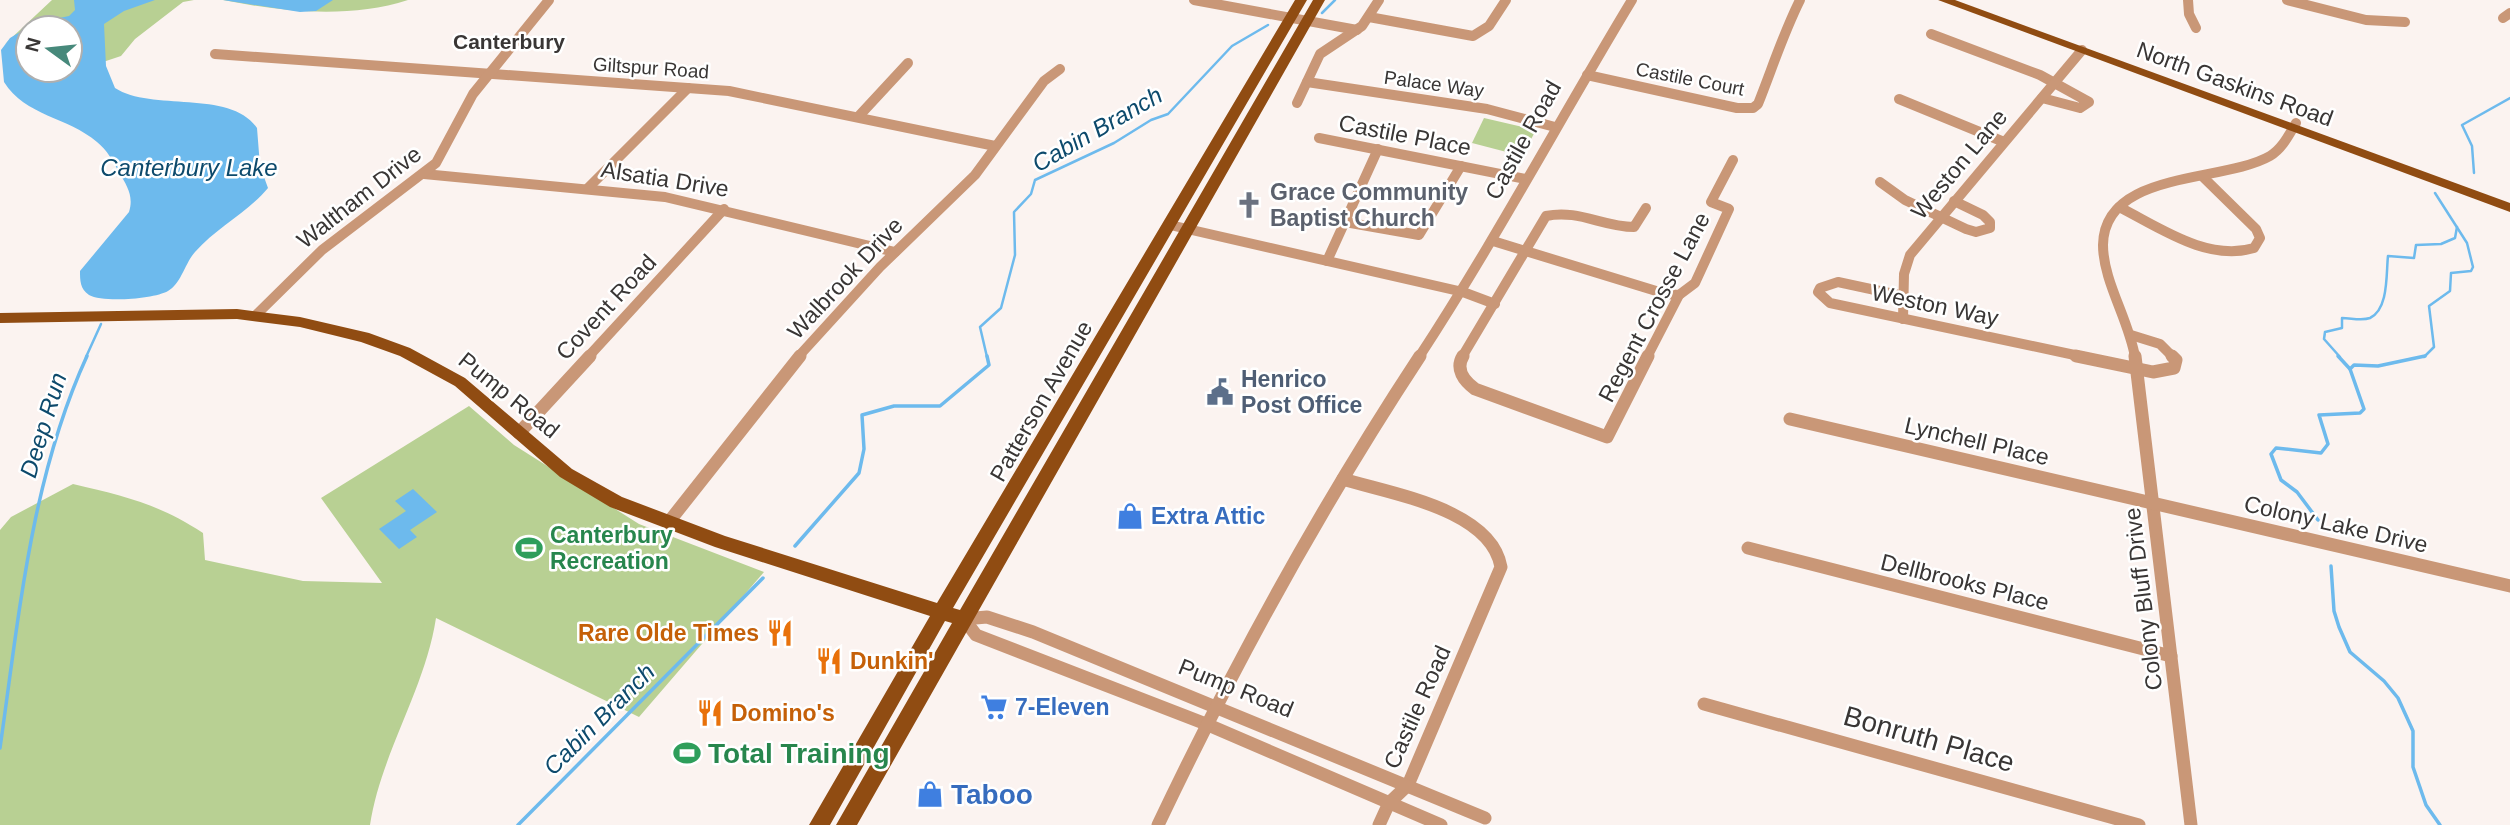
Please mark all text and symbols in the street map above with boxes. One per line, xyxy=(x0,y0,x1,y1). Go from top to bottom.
north arrow xyxy=(14,14,84,84)
district label: Canterbury xyxy=(453,30,565,53)
text: N xyxy=(21,35,45,54)
street label: North Gaskins Road xyxy=(2133,36,2337,132)
street label: Giltspur Road xyxy=(592,53,710,83)
street label: Castile Court xyxy=(1634,58,1747,100)
street label: Palace Way xyxy=(1383,67,1486,101)
street label: Castile Road xyxy=(1480,76,1566,204)
water label: Cabin Branch xyxy=(1027,81,1167,177)
street label: Weston Lane xyxy=(1906,104,2012,224)
street label: Castile Place xyxy=(1337,109,1473,161)
street label: Waltham Drive xyxy=(292,141,426,253)
water label: Canterbury Lake xyxy=(100,154,278,181)
street label: Alsatia Drive xyxy=(599,156,731,202)
place label: Grace Community Baptist Church xyxy=(1270,179,1468,231)
church icon: Grace Community Baptist Church xyxy=(1234,190,1264,220)
street label: Regent Crosse Lane xyxy=(1593,208,1715,406)
street label: Walbrook Drive xyxy=(782,212,908,344)
street label: Covent Road xyxy=(551,249,661,365)
street label: Weston Way xyxy=(1869,279,2001,331)
street label: Patterson Avenue xyxy=(984,316,1098,486)
street label: Pump Road xyxy=(454,347,564,443)
place label: Henrico Post Office xyxy=(1241,366,1362,418)
water label: Deep Run xyxy=(14,369,72,481)
public building icon: Henrico Post Office xyxy=(1205,377,1235,407)
street label: Lynchell Place xyxy=(1902,412,2052,470)
street label: Colony Lake Drive xyxy=(2242,490,2430,558)
shop icon: Extra Attic xyxy=(1115,501,1145,531)
place label: Extra Attic xyxy=(1151,503,1265,529)
street label: Colony Bluff Drive xyxy=(2119,506,2167,692)
place label: Canterbury Recreation xyxy=(550,522,673,574)
sports icon: Canterbury Recreation xyxy=(514,533,544,563)
street label: Dellbrooks Place xyxy=(1878,549,2052,615)
restaurant icon: Rare Olde Times xyxy=(765,618,795,648)
place label: Rare Olde Times xyxy=(578,620,759,646)
street label: Castile Road xyxy=(1378,642,1456,772)
restaurant icon: Dunkin' xyxy=(814,646,844,676)
place label: Dunkin' xyxy=(850,648,933,674)
street label: Pump Road xyxy=(1175,653,1297,723)
water label: Cabin Branch xyxy=(538,658,660,780)
supermarket icon: 7-Eleven xyxy=(979,692,1009,722)
place label: 7-Eleven xyxy=(1015,694,1110,720)
restaurant icon: Domino's xyxy=(695,698,725,728)
place label: Domino's xyxy=(731,700,835,726)
street label: Bonruth Place xyxy=(1840,700,2018,778)
sports icon: Total Training xyxy=(672,738,702,768)
place label: Total Training xyxy=(708,738,889,769)
shop icon: Taboo xyxy=(915,779,945,809)
place label: Taboo xyxy=(951,779,1033,810)

